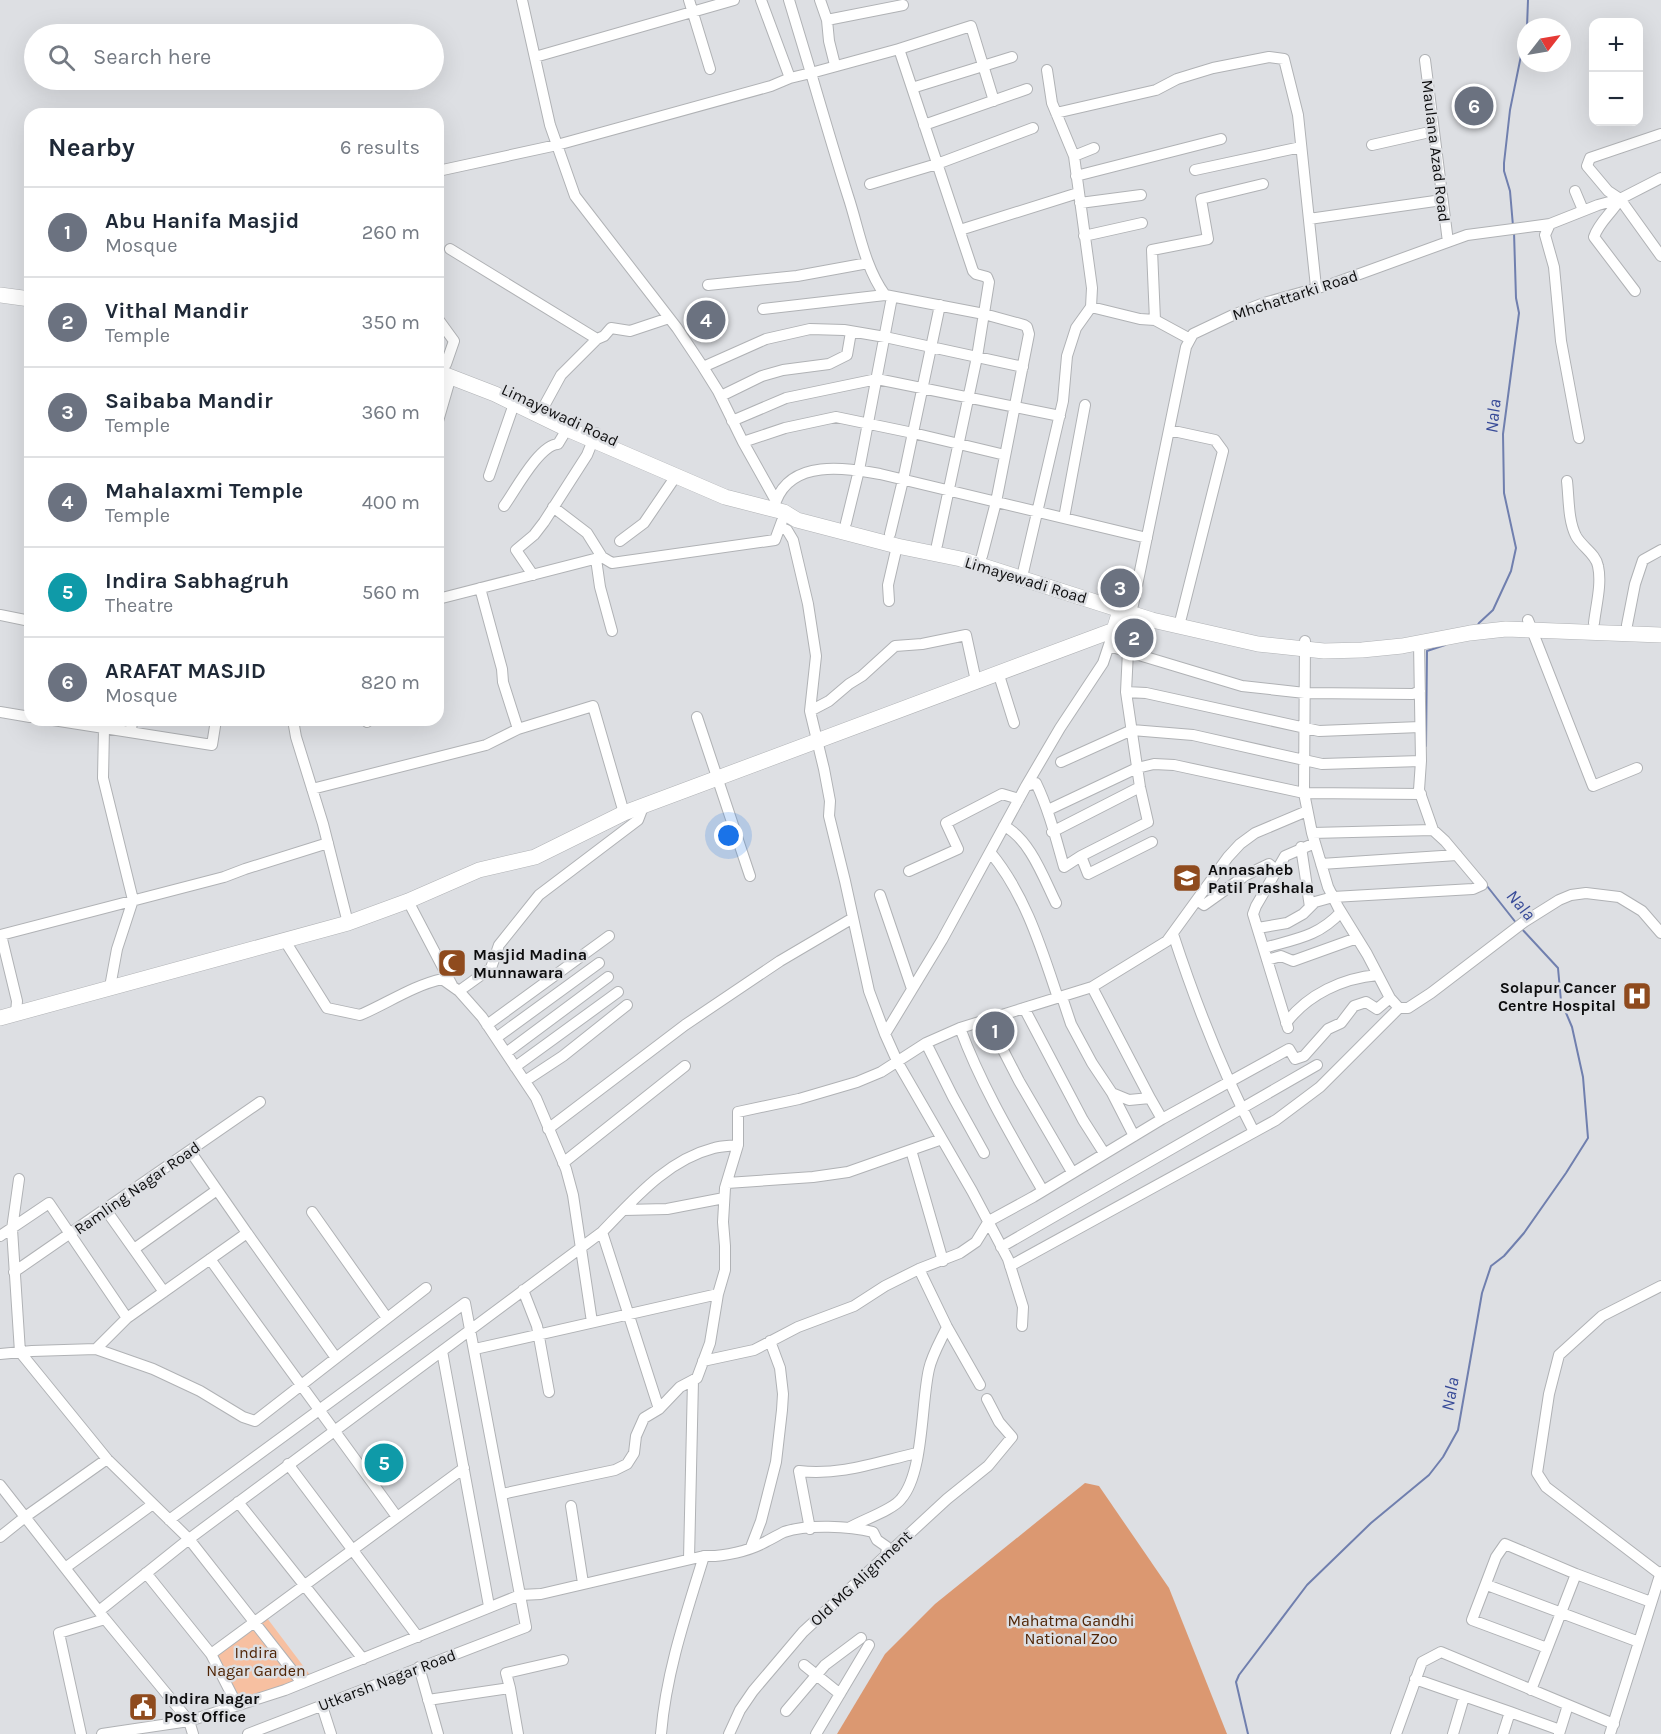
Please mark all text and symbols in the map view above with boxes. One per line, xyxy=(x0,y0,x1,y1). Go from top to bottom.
north arrow xyxy=(1517,18,1571,72)
map controls xyxy=(1589,18,1643,126)
button: + xyxy=(1589,18,1643,72)
search box xyxy=(24,24,444,90)
icon: search xyxy=(45,41,78,74)
text: Search here xyxy=(93,44,211,70)
button: − xyxy=(1589,72,1643,126)
street label: Maulana Azad Road xyxy=(1418,79,1454,223)
pin: 6 xyxy=(1454,84,1494,128)
text: Nearby xyxy=(48,132,135,163)
text: 6 results xyxy=(340,136,420,159)
text: Abu Hanifa Masjid xyxy=(105,208,299,234)
text: 1 xyxy=(64,221,71,244)
text: 260 m xyxy=(362,221,420,244)
text: Mosque xyxy=(105,234,177,257)
street label: Mhchattarki Road xyxy=(1230,266,1360,324)
text: Vithal Mandir xyxy=(105,298,248,324)
pin: 4 xyxy=(686,298,726,342)
text: 2 xyxy=(61,311,74,334)
text: 350 m xyxy=(362,311,420,334)
text: Temple xyxy=(105,324,170,347)
street label: Limayewadi Road xyxy=(498,380,622,450)
text: Saibaba Mandir xyxy=(105,388,273,414)
water label: Nala xyxy=(1480,398,1506,434)
text: 3 xyxy=(61,401,74,424)
text: 360 m xyxy=(361,401,420,424)
text: Temple xyxy=(105,414,170,437)
text: Mahalaxmi Temple xyxy=(105,478,303,504)
text: 4 xyxy=(62,491,73,514)
text: 400 m xyxy=(362,491,420,514)
text: Temple xyxy=(105,504,170,527)
street label: Limayewadi Road xyxy=(963,552,1089,608)
pin: 3 xyxy=(1100,566,1140,610)
text: Indira Sabhagruh xyxy=(105,568,289,594)
text: 5 xyxy=(62,581,73,604)
text: 560 m xyxy=(362,581,420,604)
text: Theatre xyxy=(105,594,173,617)
pin: 2 xyxy=(1114,616,1154,660)
text: ARAFAT MASJID xyxy=(105,658,266,684)
text: 6 xyxy=(61,671,74,694)
text: 820 m xyxy=(361,671,420,694)
text: Mosque xyxy=(105,684,177,707)
your location xyxy=(714,821,743,850)
place label: Annasaheb Patil Prashala xyxy=(1208,860,1314,897)
school or university icon: Annasaheb Patil Prashala xyxy=(1171,862,1203,894)
water label: Nala xyxy=(1502,885,1540,925)
place label: Masjid Madina Munnawara xyxy=(473,945,587,982)
mosque icon: Masjid Madina Munnawara xyxy=(436,947,468,979)
place label: Solapur Cancer Centre Hospital xyxy=(1498,978,1617,1015)
hospital icon: Solapur Cancer Centre Hospital xyxy=(1621,980,1653,1012)
pin: 1 xyxy=(976,1008,1014,1054)
street label: Ramling Nagar Road xyxy=(70,1137,204,1239)
water label: Nala xyxy=(1436,1375,1464,1413)
pin: 5 xyxy=(364,1440,404,1486)
street label: Old MG Alignment xyxy=(806,1526,916,1630)
park label: Mahatma Gandhi National Zoo xyxy=(1007,1611,1135,1648)
park label: Indira Nagar Garden xyxy=(206,1643,306,1680)
street label: Utkarsh Nagar Road xyxy=(315,1645,459,1715)
place label: Indira Nagar Post Office xyxy=(164,1689,260,1726)
public building icon: Indira Nagar Post Office xyxy=(127,1691,159,1723)

